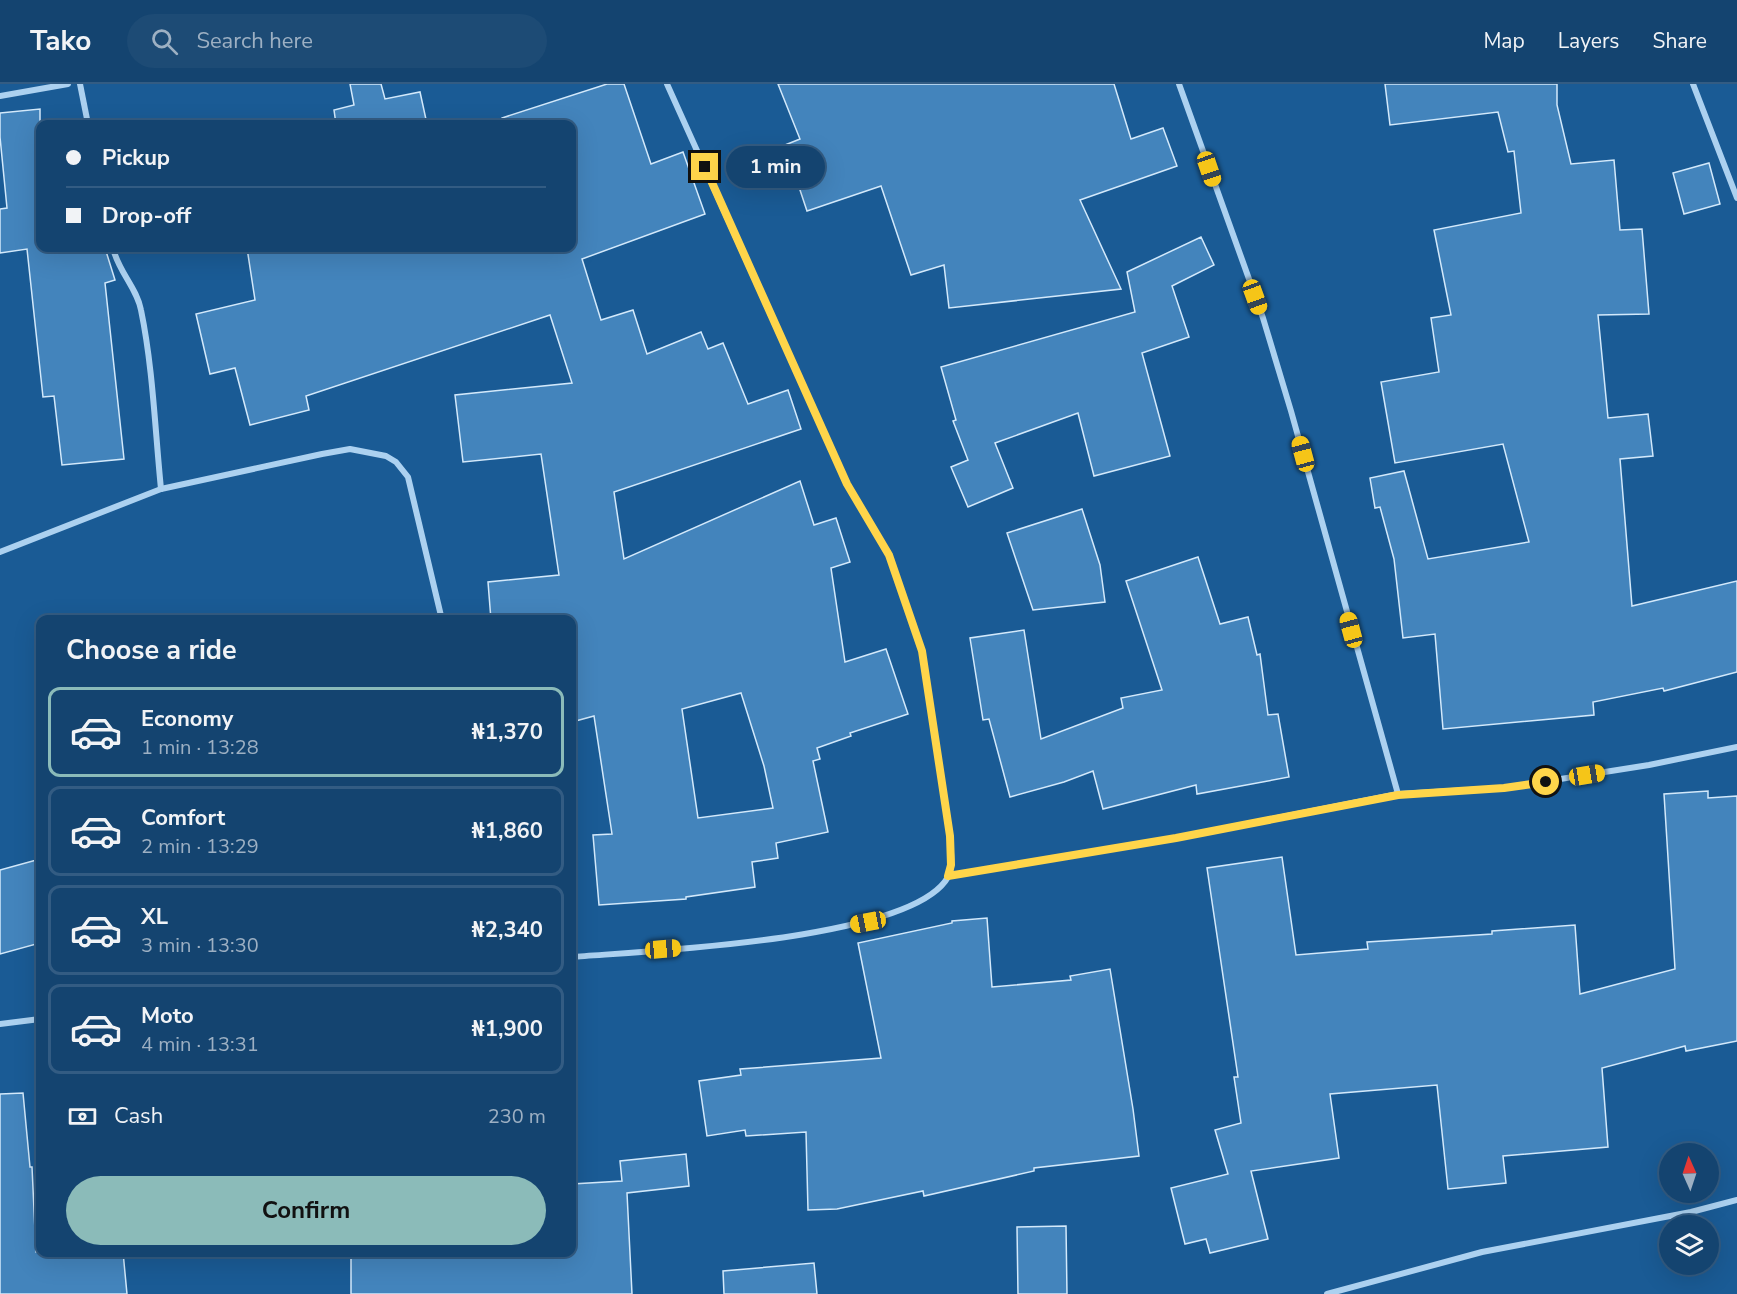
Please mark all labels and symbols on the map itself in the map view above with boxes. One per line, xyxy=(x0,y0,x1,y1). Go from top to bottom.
callout: 1 min xyxy=(726,146,825,188)
car xyxy=(1195,149,1223,189)
route end xyxy=(691,153,718,180)
car xyxy=(1240,277,1270,317)
car xyxy=(1290,434,1316,474)
car xyxy=(1338,610,1364,650)
car xyxy=(1568,763,1606,787)
route start xyxy=(1532,768,1559,795)
car xyxy=(849,910,887,934)
car xyxy=(644,938,682,960)
north arrow xyxy=(1659,1143,1719,1203)

